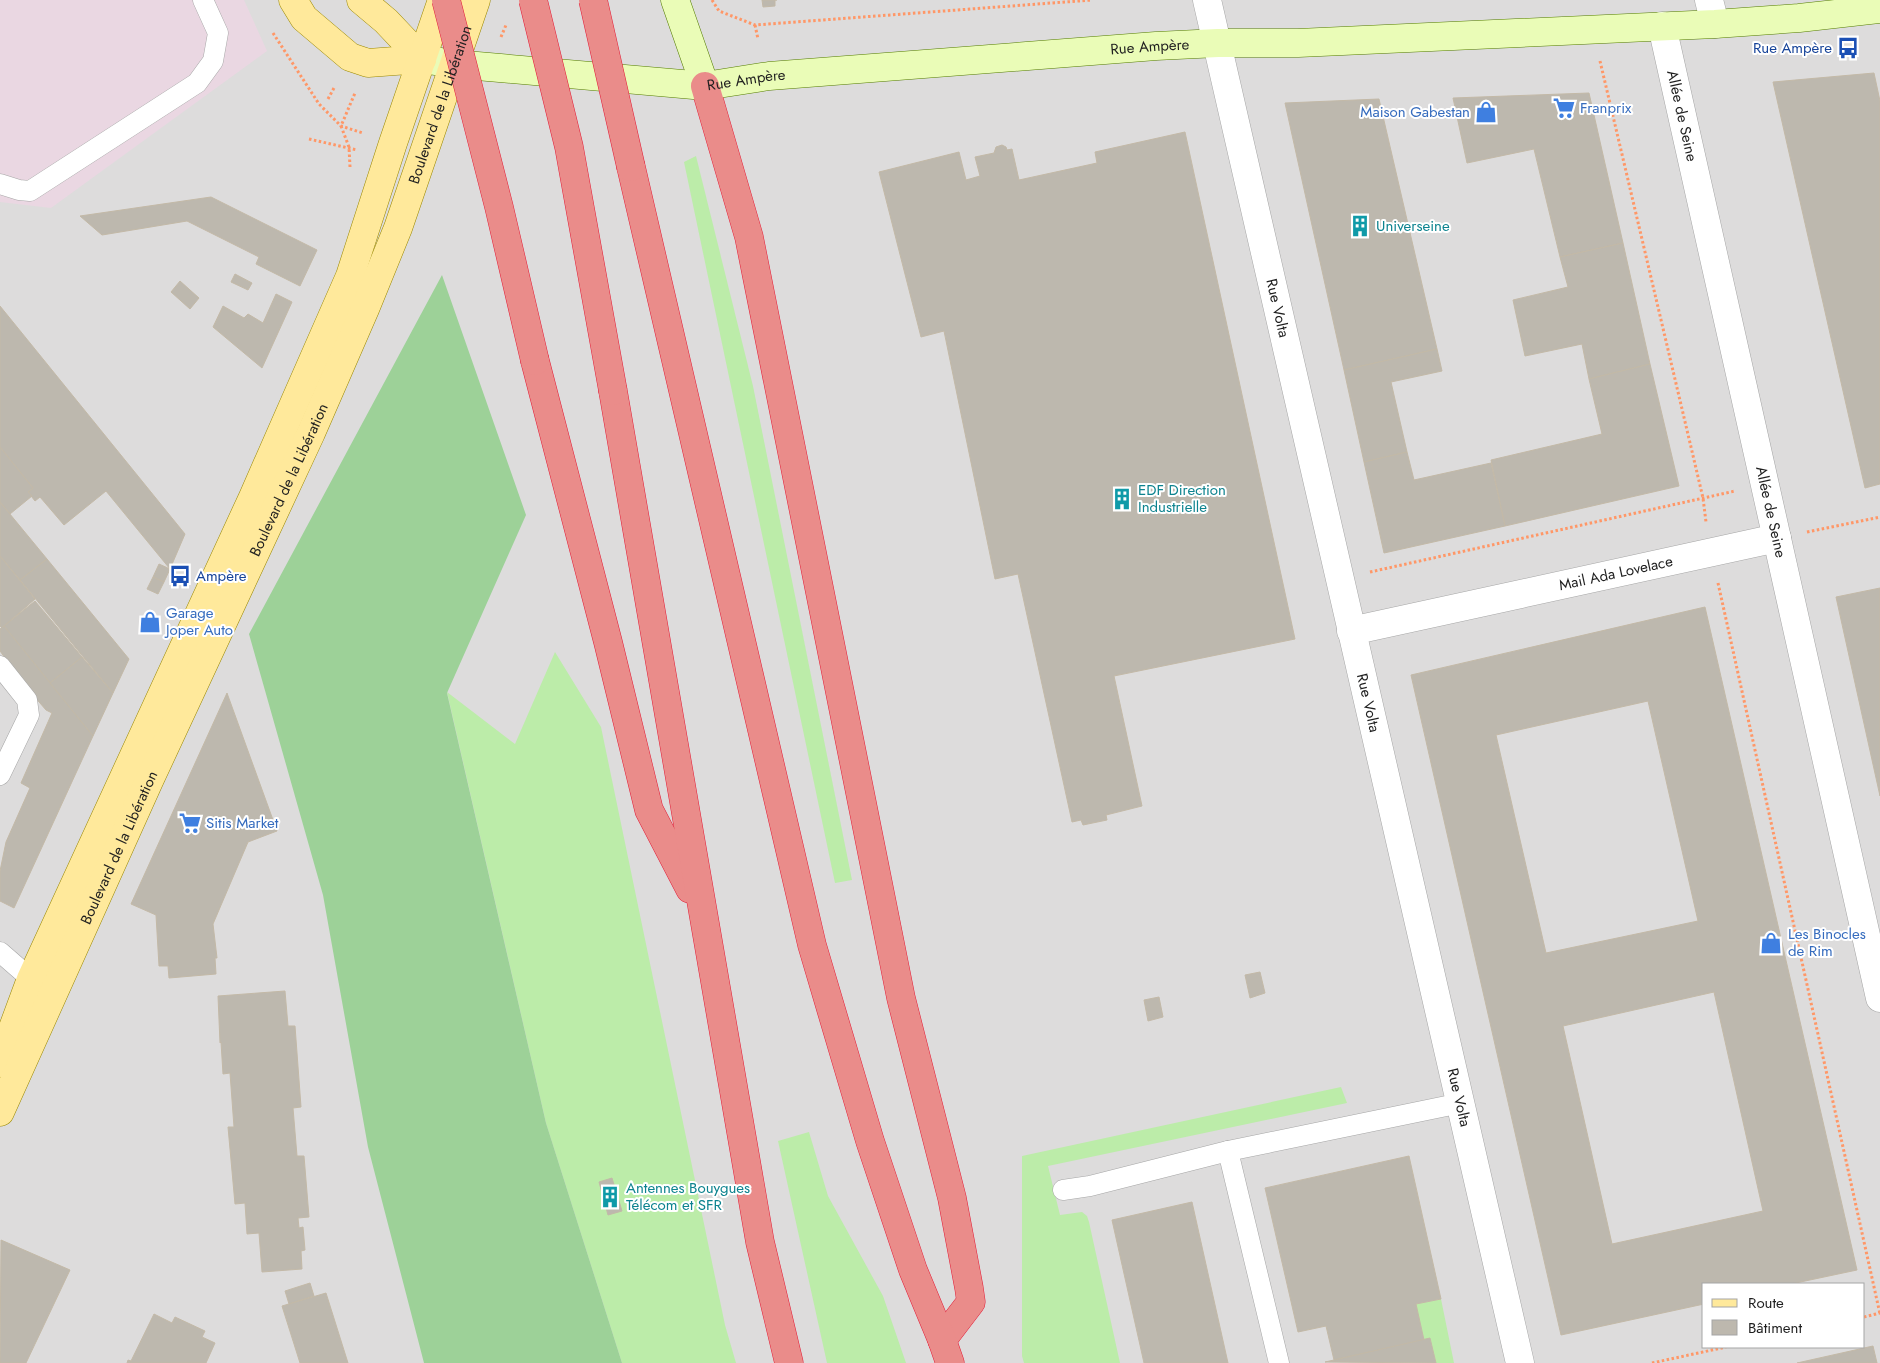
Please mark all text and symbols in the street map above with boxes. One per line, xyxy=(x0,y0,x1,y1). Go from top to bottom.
street label: Boulevard de la Libération xyxy=(403,22,478,187)
street label: Rue Ampère xyxy=(1109,33,1190,61)
bus stop icon: Rue Ampère xyxy=(1835,35,1861,61)
place label: Rue Ampère xyxy=(1753,37,1832,59)
street label: Rue Ampère xyxy=(705,64,786,97)
street label: Allée de Seine xyxy=(1661,68,1703,164)
supermarket icon: Franprix xyxy=(1551,95,1577,121)
place label: Franprix xyxy=(1580,97,1632,119)
shop icon: Maison Gabestan xyxy=(1473,99,1499,125)
place label: Maison Gabestan xyxy=(1360,101,1470,123)
building icon: Universeine xyxy=(1347,213,1373,239)
place label: Universeine xyxy=(1376,215,1450,237)
street label: Rue Volta xyxy=(1260,276,1295,340)
street label: Boulevard de la Libération xyxy=(244,400,334,560)
street label: Allée de Seine xyxy=(1750,464,1792,560)
place label: EDF Direction Industrielle xyxy=(1138,479,1226,518)
building icon: EDF Direction Industrielle xyxy=(1109,486,1135,512)
street label: Mail Ada Lovelace xyxy=(1557,550,1675,596)
bus stop icon: Ampère xyxy=(167,563,193,589)
place label: Ampère xyxy=(196,565,247,587)
place label: Garage Joper Auto xyxy=(164,602,233,641)
shop icon: Garage Joper Auto xyxy=(137,609,163,635)
street label: Rue Volta xyxy=(1351,671,1386,734)
street label: Boulevard de la Libération xyxy=(75,767,163,928)
supermarket icon: Sitis Market xyxy=(177,810,203,836)
place label: Sitis Market xyxy=(206,812,279,834)
place label: Les Binocles de Rim xyxy=(1788,923,1866,962)
shop icon: Les Binocles de Rim xyxy=(1758,930,1784,956)
street label: Rue Volta xyxy=(1442,1066,1476,1129)
place label: Antennes Bouygues Télécom et SFR xyxy=(626,1177,750,1216)
building icon: Antennes Bouygues Télécom et SFR xyxy=(597,1184,623,1210)
legend xyxy=(1702,1283,1865,1348)
text: Route xyxy=(1748,1292,1784,1314)
text: Bâtiment xyxy=(1748,1317,1802,1339)

